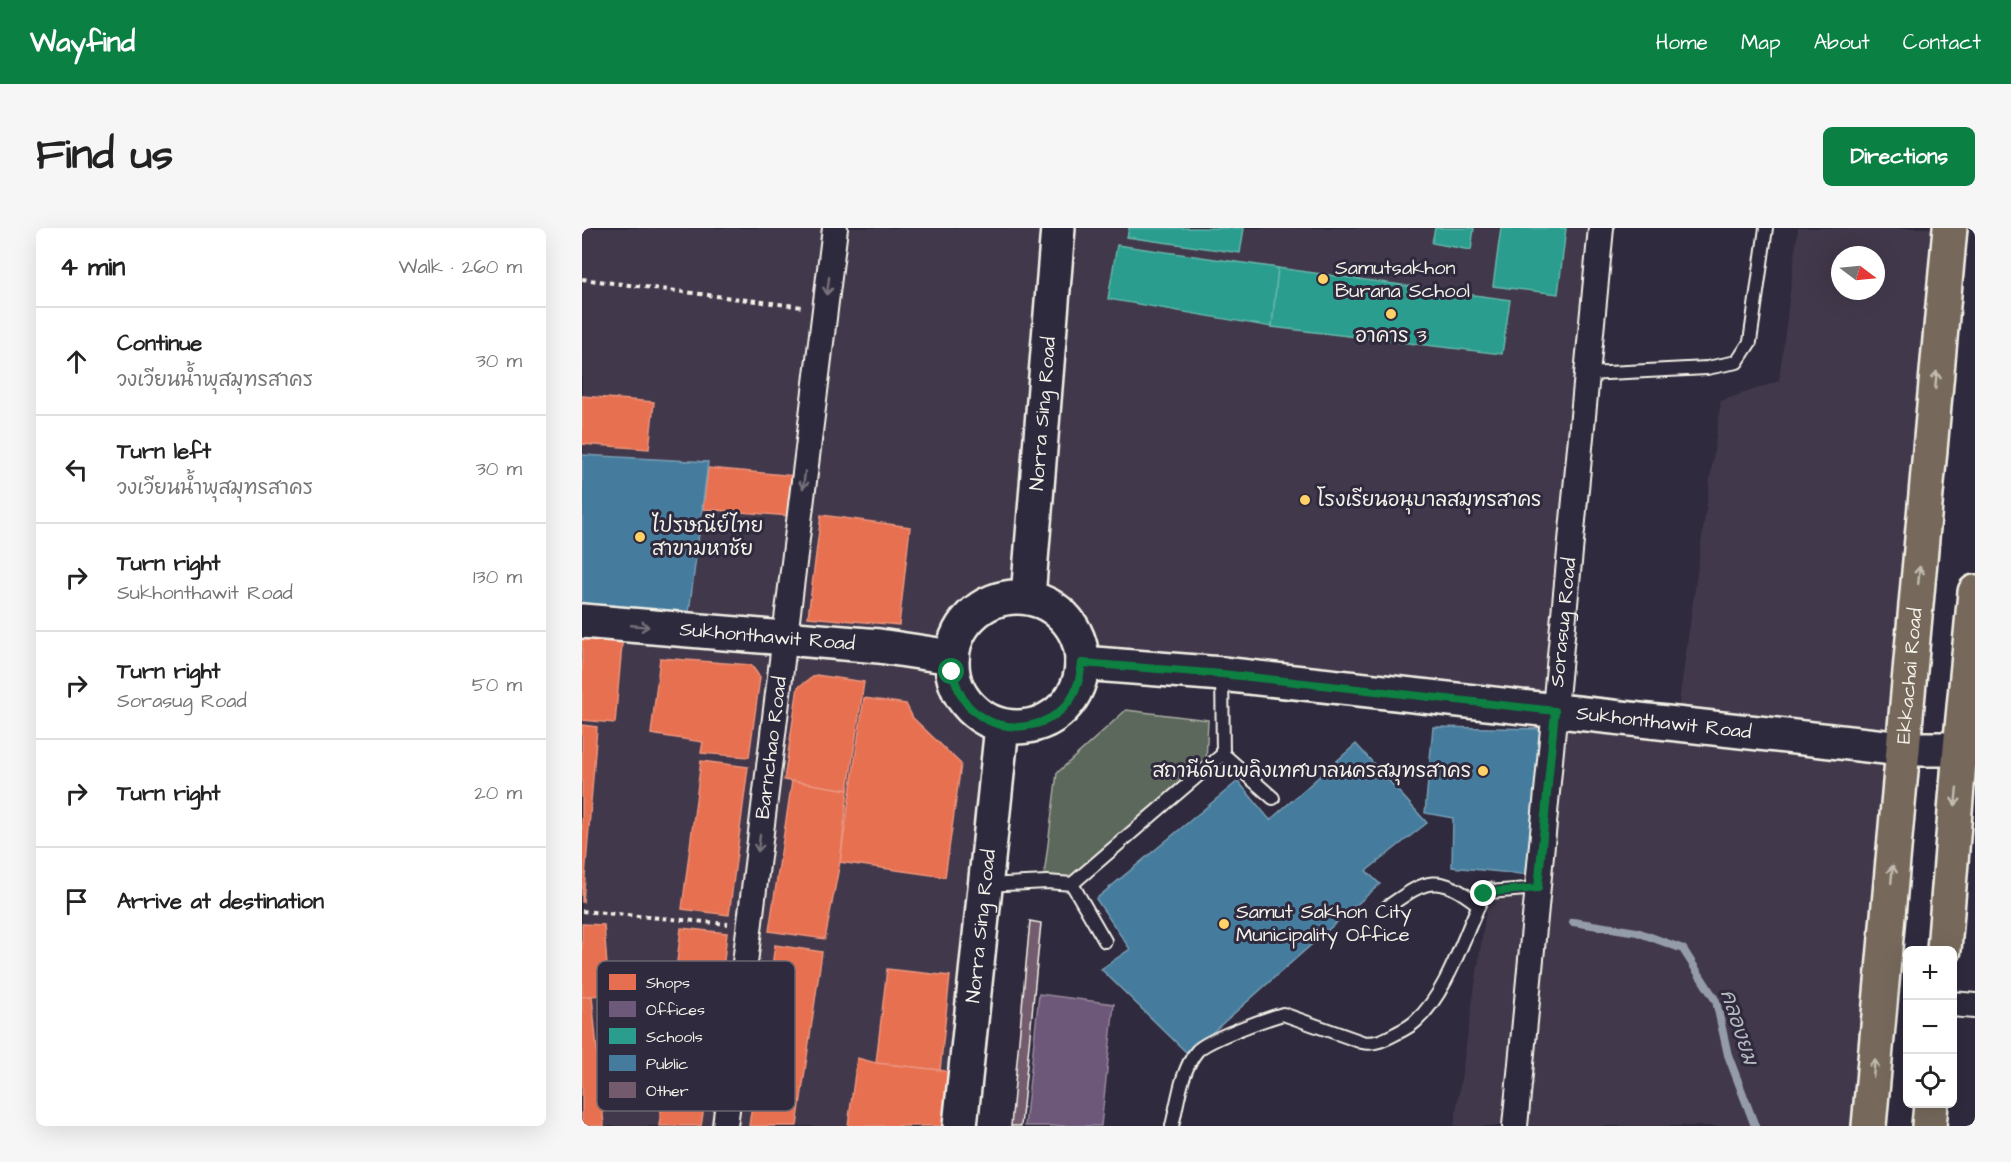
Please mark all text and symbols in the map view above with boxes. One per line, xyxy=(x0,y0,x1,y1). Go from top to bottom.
text: Wayfind xyxy=(30,23,135,62)
text: Home xyxy=(1656,28,1708,57)
text: Map xyxy=(1741,28,1781,57)
text: About xyxy=(1814,28,1870,57)
text: Contact xyxy=(1903,28,1981,57)
text: Find us xyxy=(36,127,173,185)
button: Directions xyxy=(1823,127,1975,186)
north arrow xyxy=(1831,246,1885,300)
text: 4 min xyxy=(60,249,125,285)
text: Walk · 260 m xyxy=(399,253,522,281)
place label: Samutsakhon Burana School xyxy=(1335,254,1470,305)
marker: Samutsakhon Burana School xyxy=(1316,272,1330,286)
one-way arrow xyxy=(822,276,833,295)
marker: อาคาร 3 xyxy=(1384,307,1398,321)
place label: อาคาร 3 xyxy=(1355,322,1427,350)
text: Continue xyxy=(117,328,202,359)
street label: Norra Sing Road xyxy=(1023,336,1063,492)
icon: ahead xyxy=(60,345,93,378)
text: 30 m xyxy=(476,347,522,375)
text: วงเวียนน้ำพุสมุทรสาคร xyxy=(117,366,313,394)
one-way arrow xyxy=(1931,371,1942,391)
text: Turn left xyxy=(117,436,211,467)
icon: left xyxy=(60,453,93,486)
text: 30 m xyxy=(476,455,522,483)
one-way arrow xyxy=(798,469,809,489)
text: วงเวียนน้ำพุสมุทรสาคร xyxy=(117,474,313,502)
place label: โรงเรียนอนุบาลสมุทรสาคร xyxy=(1317,486,1541,515)
marker: โรงเรียนอนุบาลสมุทรสาคร xyxy=(1298,493,1312,507)
place label: ไปรษณีย์ไทย สาขามหาชัย xyxy=(651,512,764,563)
marker: ไปรษณีย์ไทย สาขามหาชัย xyxy=(633,530,647,544)
text: Turn right xyxy=(117,548,220,579)
street label: Sorasug Road xyxy=(1543,556,1583,688)
icon: right xyxy=(60,561,93,594)
text: 130 m xyxy=(473,563,522,591)
one-way arrow xyxy=(1913,565,1924,585)
text: Sukhonthawit Road xyxy=(117,579,293,607)
street label: Ekkachai Road xyxy=(1890,607,1930,745)
street label: Sukhonthawit Road xyxy=(679,615,856,658)
one-way arrow xyxy=(630,621,650,632)
text: Turn right xyxy=(117,656,220,687)
route start xyxy=(938,658,964,684)
icon: right xyxy=(60,669,93,702)
text: 50 m xyxy=(472,671,522,699)
street label: Barnchao Road xyxy=(749,675,794,821)
text: Sorasug Road xyxy=(117,687,247,715)
street label: Sukhonthawit Road xyxy=(1575,699,1753,746)
place label: สถานีดับเพลิงเทศบาลนครสมุทรสาคร xyxy=(1152,757,1471,786)
marker: สถานีดับเพลิงเทศบาลนครสมุทรสาคร xyxy=(1476,764,1490,778)
icon: right xyxy=(60,777,93,810)
text: Turn right xyxy=(117,778,220,809)
text: 20 m xyxy=(474,779,522,807)
one-way arrow xyxy=(1950,787,1961,806)
one-way arrow xyxy=(754,832,765,852)
street label: Norra Sing Road xyxy=(959,848,1003,1004)
one-way arrow xyxy=(1887,864,1898,884)
route end xyxy=(1470,880,1496,906)
icon: arrive xyxy=(60,885,93,918)
text: Arrive at destination xyxy=(117,886,324,917)
place label: Samut Sakhon City Municipality Office xyxy=(1236,898,1412,950)
marker: Samut Sakhon City Municipality Office xyxy=(1217,917,1231,931)
map controls xyxy=(1903,946,1957,1108)
button: + xyxy=(1903,946,1957,1000)
legend xyxy=(597,961,795,1111)
text: Shops xyxy=(646,972,690,994)
water label: คลองยม xyxy=(1713,985,1766,1071)
text: Offices xyxy=(646,999,705,1021)
button: − xyxy=(1903,1000,1957,1054)
text: Schools xyxy=(646,1026,703,1048)
text: Public xyxy=(646,1053,688,1075)
button: locate xyxy=(1903,1054,1957,1108)
one-way arrow xyxy=(1869,1058,1880,1078)
text: Other xyxy=(646,1080,689,1102)

